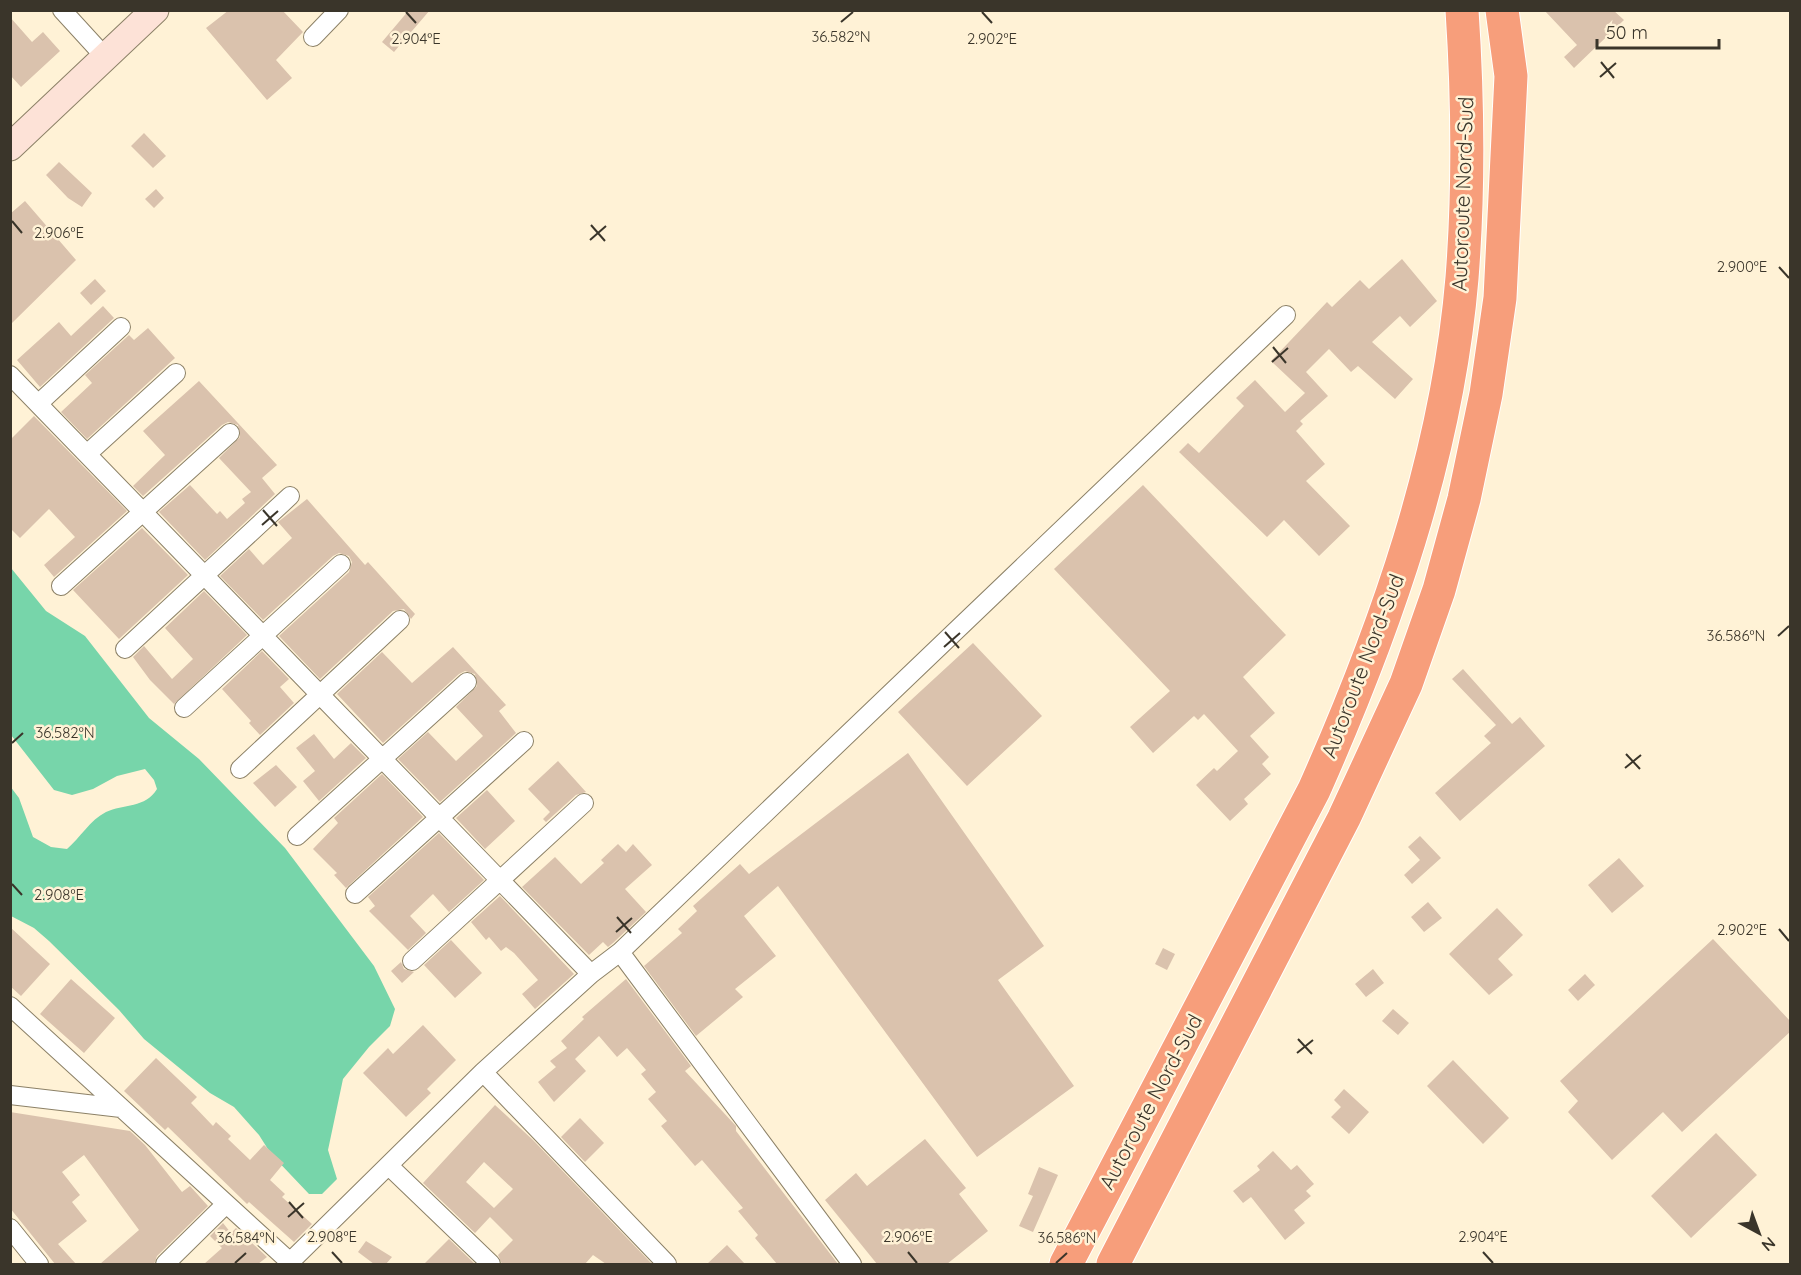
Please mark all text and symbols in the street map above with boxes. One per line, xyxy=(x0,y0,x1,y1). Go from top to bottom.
scale bar xyxy=(1597,12,1718,50)
text: 50 m xyxy=(1606,21,1648,44)
text: 36.582°N xyxy=(811,27,871,46)
text: 2.904°E xyxy=(391,29,441,48)
text: 2.902°E xyxy=(967,29,1017,48)
street label: Autoroute Nord-Sud xyxy=(1446,96,1478,292)
text: 2.906°E xyxy=(34,223,84,242)
text: 2.900°E xyxy=(1717,257,1767,276)
street label: Autoroute Nord-Sud xyxy=(1315,570,1409,761)
text: 36.586°N xyxy=(1707,626,1765,645)
text: 36.582°N xyxy=(35,723,95,742)
text: 2.908°E xyxy=(34,885,84,904)
text: 2.902°E xyxy=(1717,920,1767,939)
street label: Autoroute Nord-Sud xyxy=(1093,1009,1207,1194)
north arrow xyxy=(1729,1203,1789,1263)
text: 2.908°E xyxy=(307,1227,357,1246)
text: 2.906°E xyxy=(883,1227,933,1246)
text: 2.904°E xyxy=(1458,1227,1508,1246)
text: 36.584°N xyxy=(217,1228,275,1247)
text: 36.586°N xyxy=(1038,1228,1096,1247)
text: N xyxy=(1758,1233,1780,1256)

